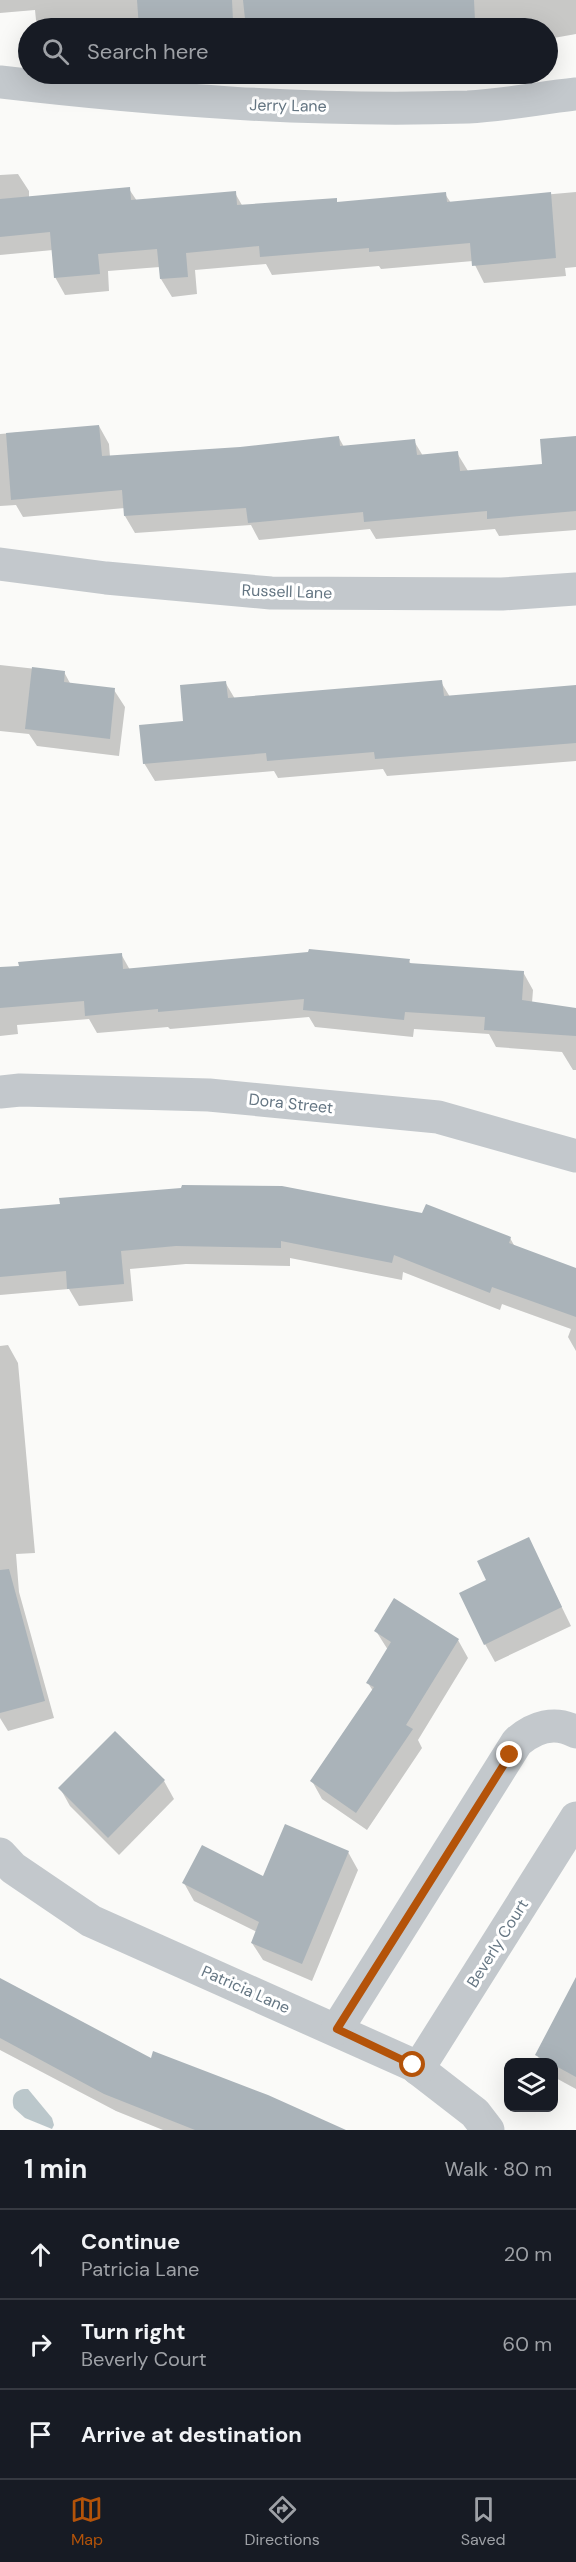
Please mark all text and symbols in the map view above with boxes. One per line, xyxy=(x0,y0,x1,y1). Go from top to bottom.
search box xyxy=(18,18,558,84)
icon: search xyxy=(39,35,72,68)
text: Search here xyxy=(87,37,208,66)
street label: Jerry Lane xyxy=(249,94,327,117)
street label: Russell Lane xyxy=(241,579,333,604)
street label: Dora Street xyxy=(248,1089,334,1118)
route end xyxy=(496,1741,522,1767)
street label: Beverly Court xyxy=(462,1895,533,1991)
street label: Patricia Lane xyxy=(198,1961,293,2018)
route start xyxy=(399,2051,425,2077)
map controls xyxy=(504,2058,558,2112)
button: layers xyxy=(504,2058,558,2112)
text: 1 min xyxy=(24,2152,87,2186)
text: Walk · 80 m xyxy=(445,2156,552,2182)
text: Continue xyxy=(81,2227,180,2256)
icon: ahead xyxy=(24,2238,57,2271)
text: 20 m xyxy=(504,2241,552,2267)
text: Patricia Lane xyxy=(81,2256,199,2282)
text: Turn right xyxy=(81,2317,186,2346)
icon: right xyxy=(24,2328,57,2361)
text: 60 m xyxy=(503,2331,552,2357)
text: Beverly Court xyxy=(81,2346,207,2372)
icon: arrive xyxy=(24,2418,57,2451)
text: Arrive at destination xyxy=(81,2420,302,2449)
tab: Map xyxy=(70,2493,103,2550)
tab: Directions xyxy=(244,2493,320,2550)
tab: Saved xyxy=(461,2493,506,2550)

